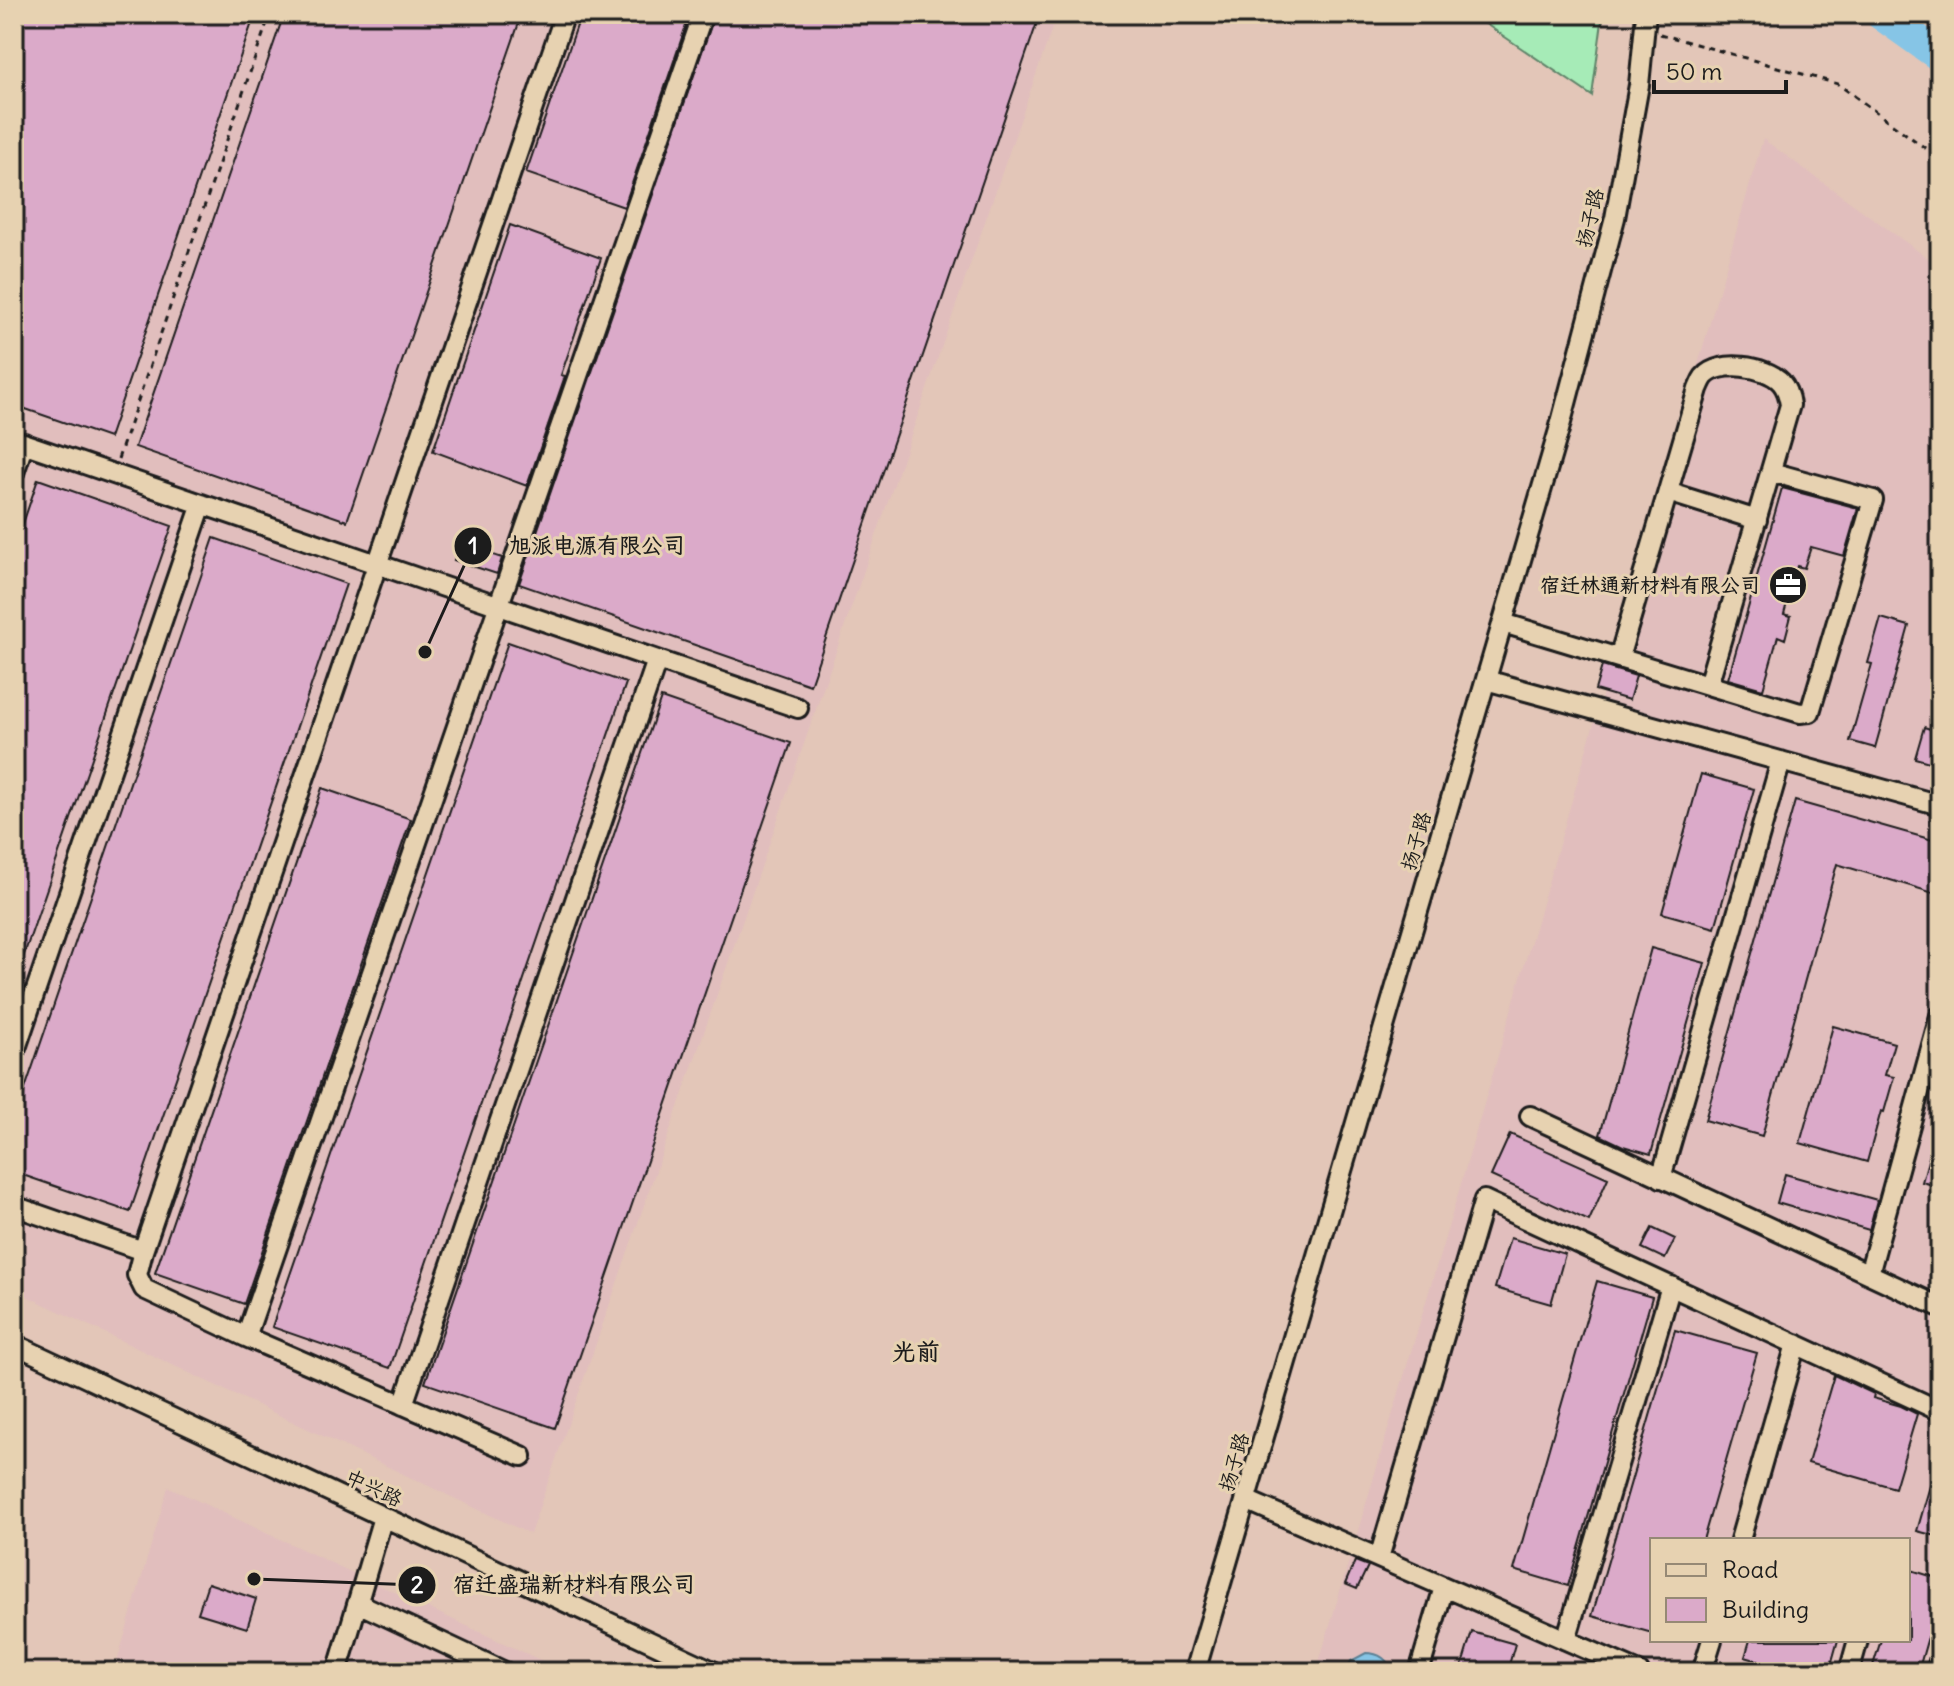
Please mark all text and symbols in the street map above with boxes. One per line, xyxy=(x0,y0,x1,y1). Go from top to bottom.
scale bar xyxy=(1654,44,1786,94)
text: 50 m xyxy=(1666,56,1722,86)
street label: 扬子路 xyxy=(1571,185,1609,250)
callout: 旭派电源有限公司 xyxy=(453,523,701,569)
text: 1 xyxy=(468,530,478,560)
text: 旭派电源有限公司 xyxy=(509,531,685,559)
office icon: 宿迁林通新材料有限公司 xyxy=(1767,564,1809,606)
place label: 宿迁林通新材料有限公司 xyxy=(1540,572,1760,597)
street label: 扬子路 xyxy=(1395,808,1436,873)
district label: 光前 xyxy=(892,1336,940,1366)
street label: 扬子路 xyxy=(1213,1429,1254,1494)
street label: 中兴路 xyxy=(342,1464,408,1512)
legend xyxy=(1650,1538,1910,1642)
text: Road xyxy=(1722,1554,1778,1584)
callout: 宿迁盛瑞新材料有限公司 xyxy=(397,1562,711,1608)
text: 2 xyxy=(410,1569,424,1599)
text: 宿迁盛瑞新材料有限公司 xyxy=(453,1570,695,1598)
text: Building xyxy=(1722,1594,1809,1624)

